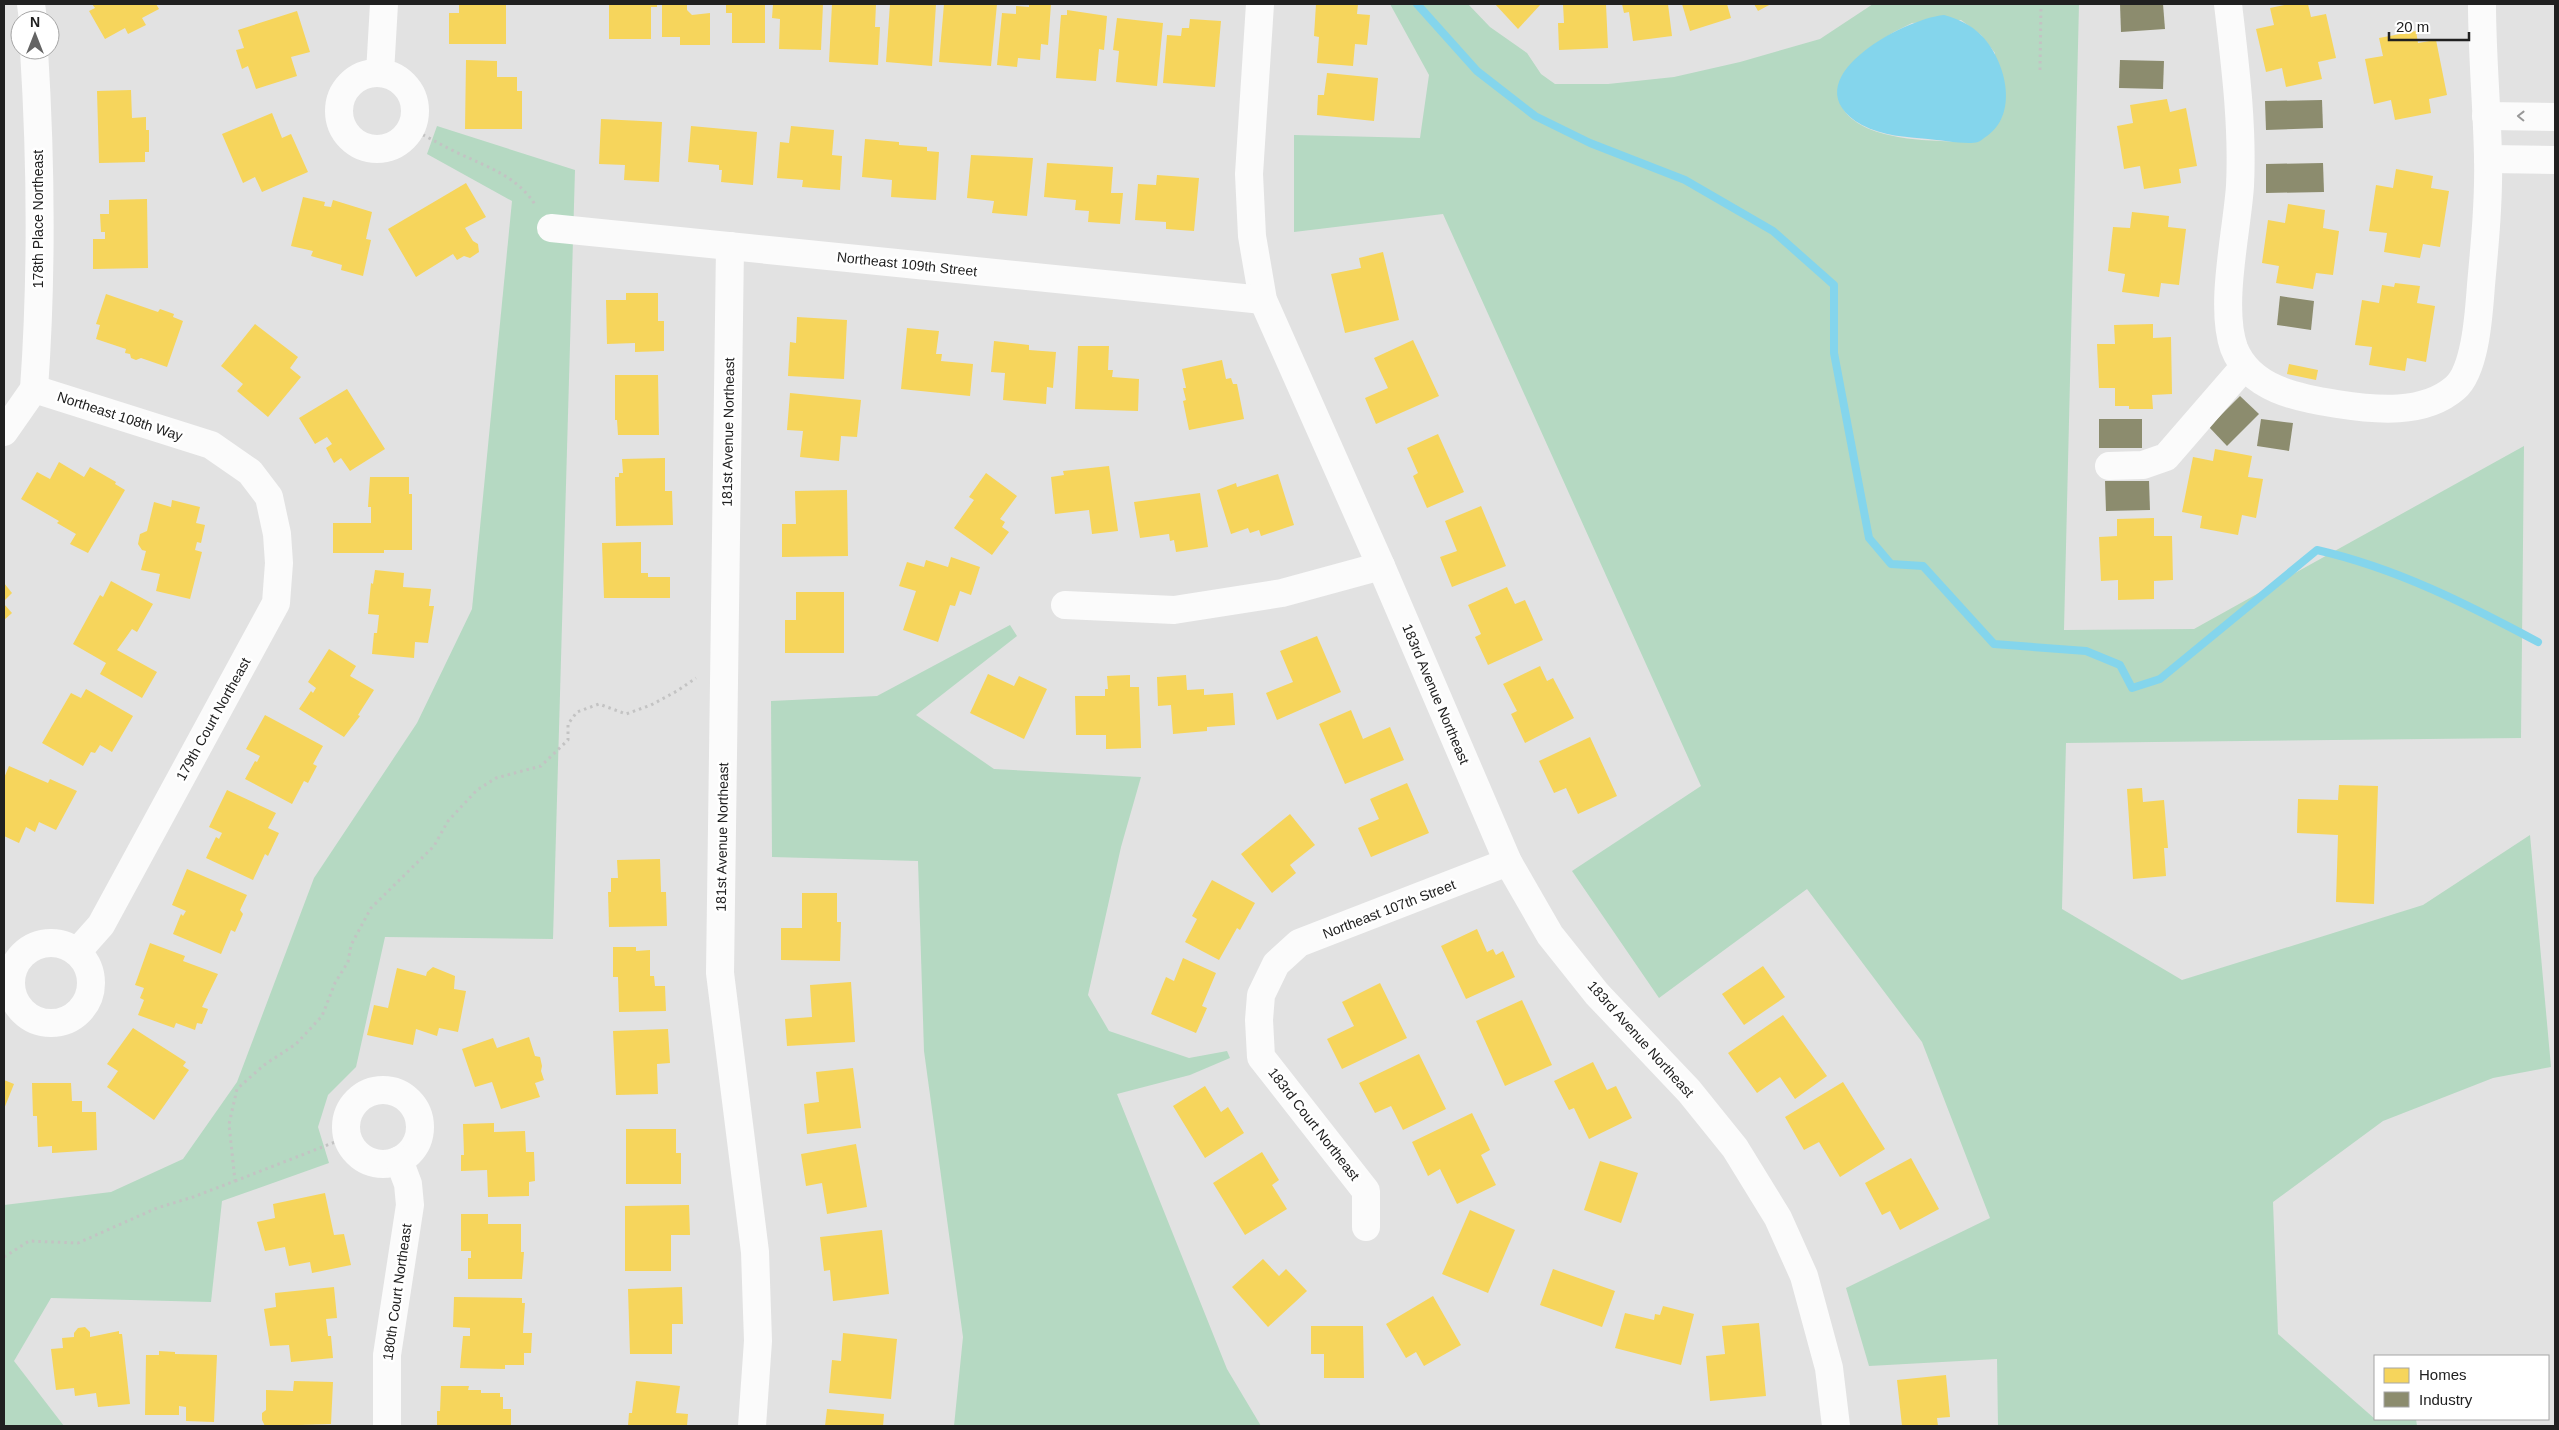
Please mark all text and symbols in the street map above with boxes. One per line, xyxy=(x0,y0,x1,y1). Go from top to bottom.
north arrow xyxy=(10,10,60,60)
scale bar xyxy=(2389,10,2469,42)
text: N xyxy=(30,14,40,30)
text: 20 m xyxy=(2396,18,2429,35)
one-way arrow xyxy=(2516,111,2524,121)
street label: 178th Place Northeast xyxy=(30,150,46,288)
street label: Northeast 109th Street xyxy=(836,249,978,279)
street label: 181st Avenue Northeast xyxy=(719,357,737,507)
street label: Northeast 108th Way xyxy=(55,388,185,444)
street label: 183rd Avenue Northeast xyxy=(1399,621,1473,767)
street label: 179th Court Northeast xyxy=(173,655,253,783)
street label: 181st Avenue Northeast xyxy=(713,762,731,912)
street label: Northeast 107th Street xyxy=(1320,876,1458,942)
street label: 183rd Avenue Northeast xyxy=(1585,978,1697,1100)
street label: 183rd Court Northeast xyxy=(1265,1064,1363,1184)
street label: 180th Court Northeast xyxy=(379,1223,415,1361)
legend xyxy=(2374,1355,2549,1420)
text: Homes xyxy=(2419,1366,2467,1383)
text: Industry xyxy=(2419,1391,2473,1408)

